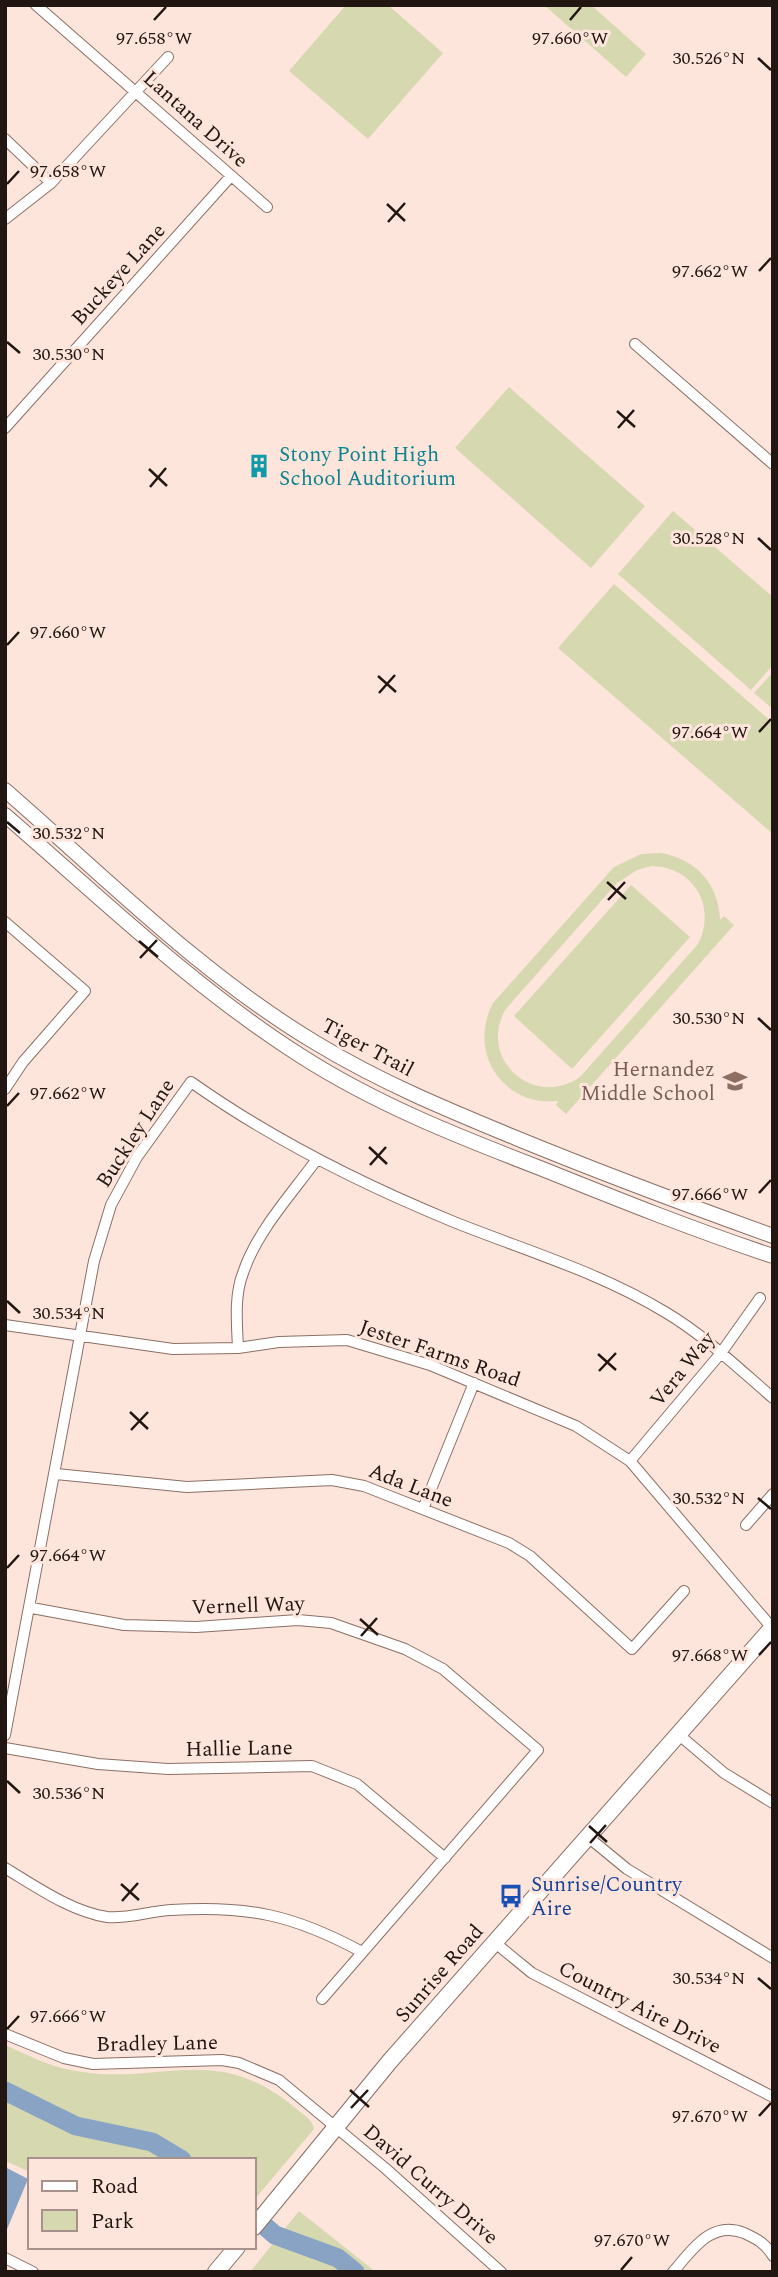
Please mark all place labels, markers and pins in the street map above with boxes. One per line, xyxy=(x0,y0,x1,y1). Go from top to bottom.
place label: Stony Point High School Auditorium xyxy=(279,439,456,495)
building icon: Stony Point High School Auditorium xyxy=(245,452,273,480)
place label: Hernandez Middle School xyxy=(580,1054,715,1110)
school or university icon: Hernandez Middle School xyxy=(721,1067,749,1095)
place label: Sunrise/Country Aire xyxy=(531,1869,683,1925)
bus stop icon: Sunrise/Country Aire xyxy=(497,1882,525,1910)

